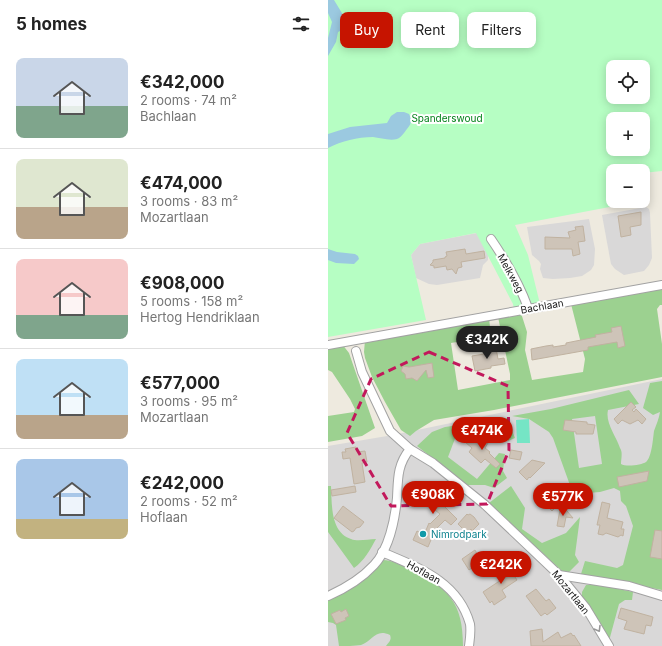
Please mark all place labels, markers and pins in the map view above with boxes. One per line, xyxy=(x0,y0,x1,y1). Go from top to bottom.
pin: €342K xyxy=(459,326,515,360)
pin: €474K xyxy=(454,417,510,451)
pin: €908K xyxy=(405,481,461,515)
pin: €577K xyxy=(535,483,591,517)
place label: Nimrodpark xyxy=(431,528,487,540)
marker: Nimrodpark xyxy=(418,529,428,539)
pin: €242K xyxy=(473,551,529,585)

